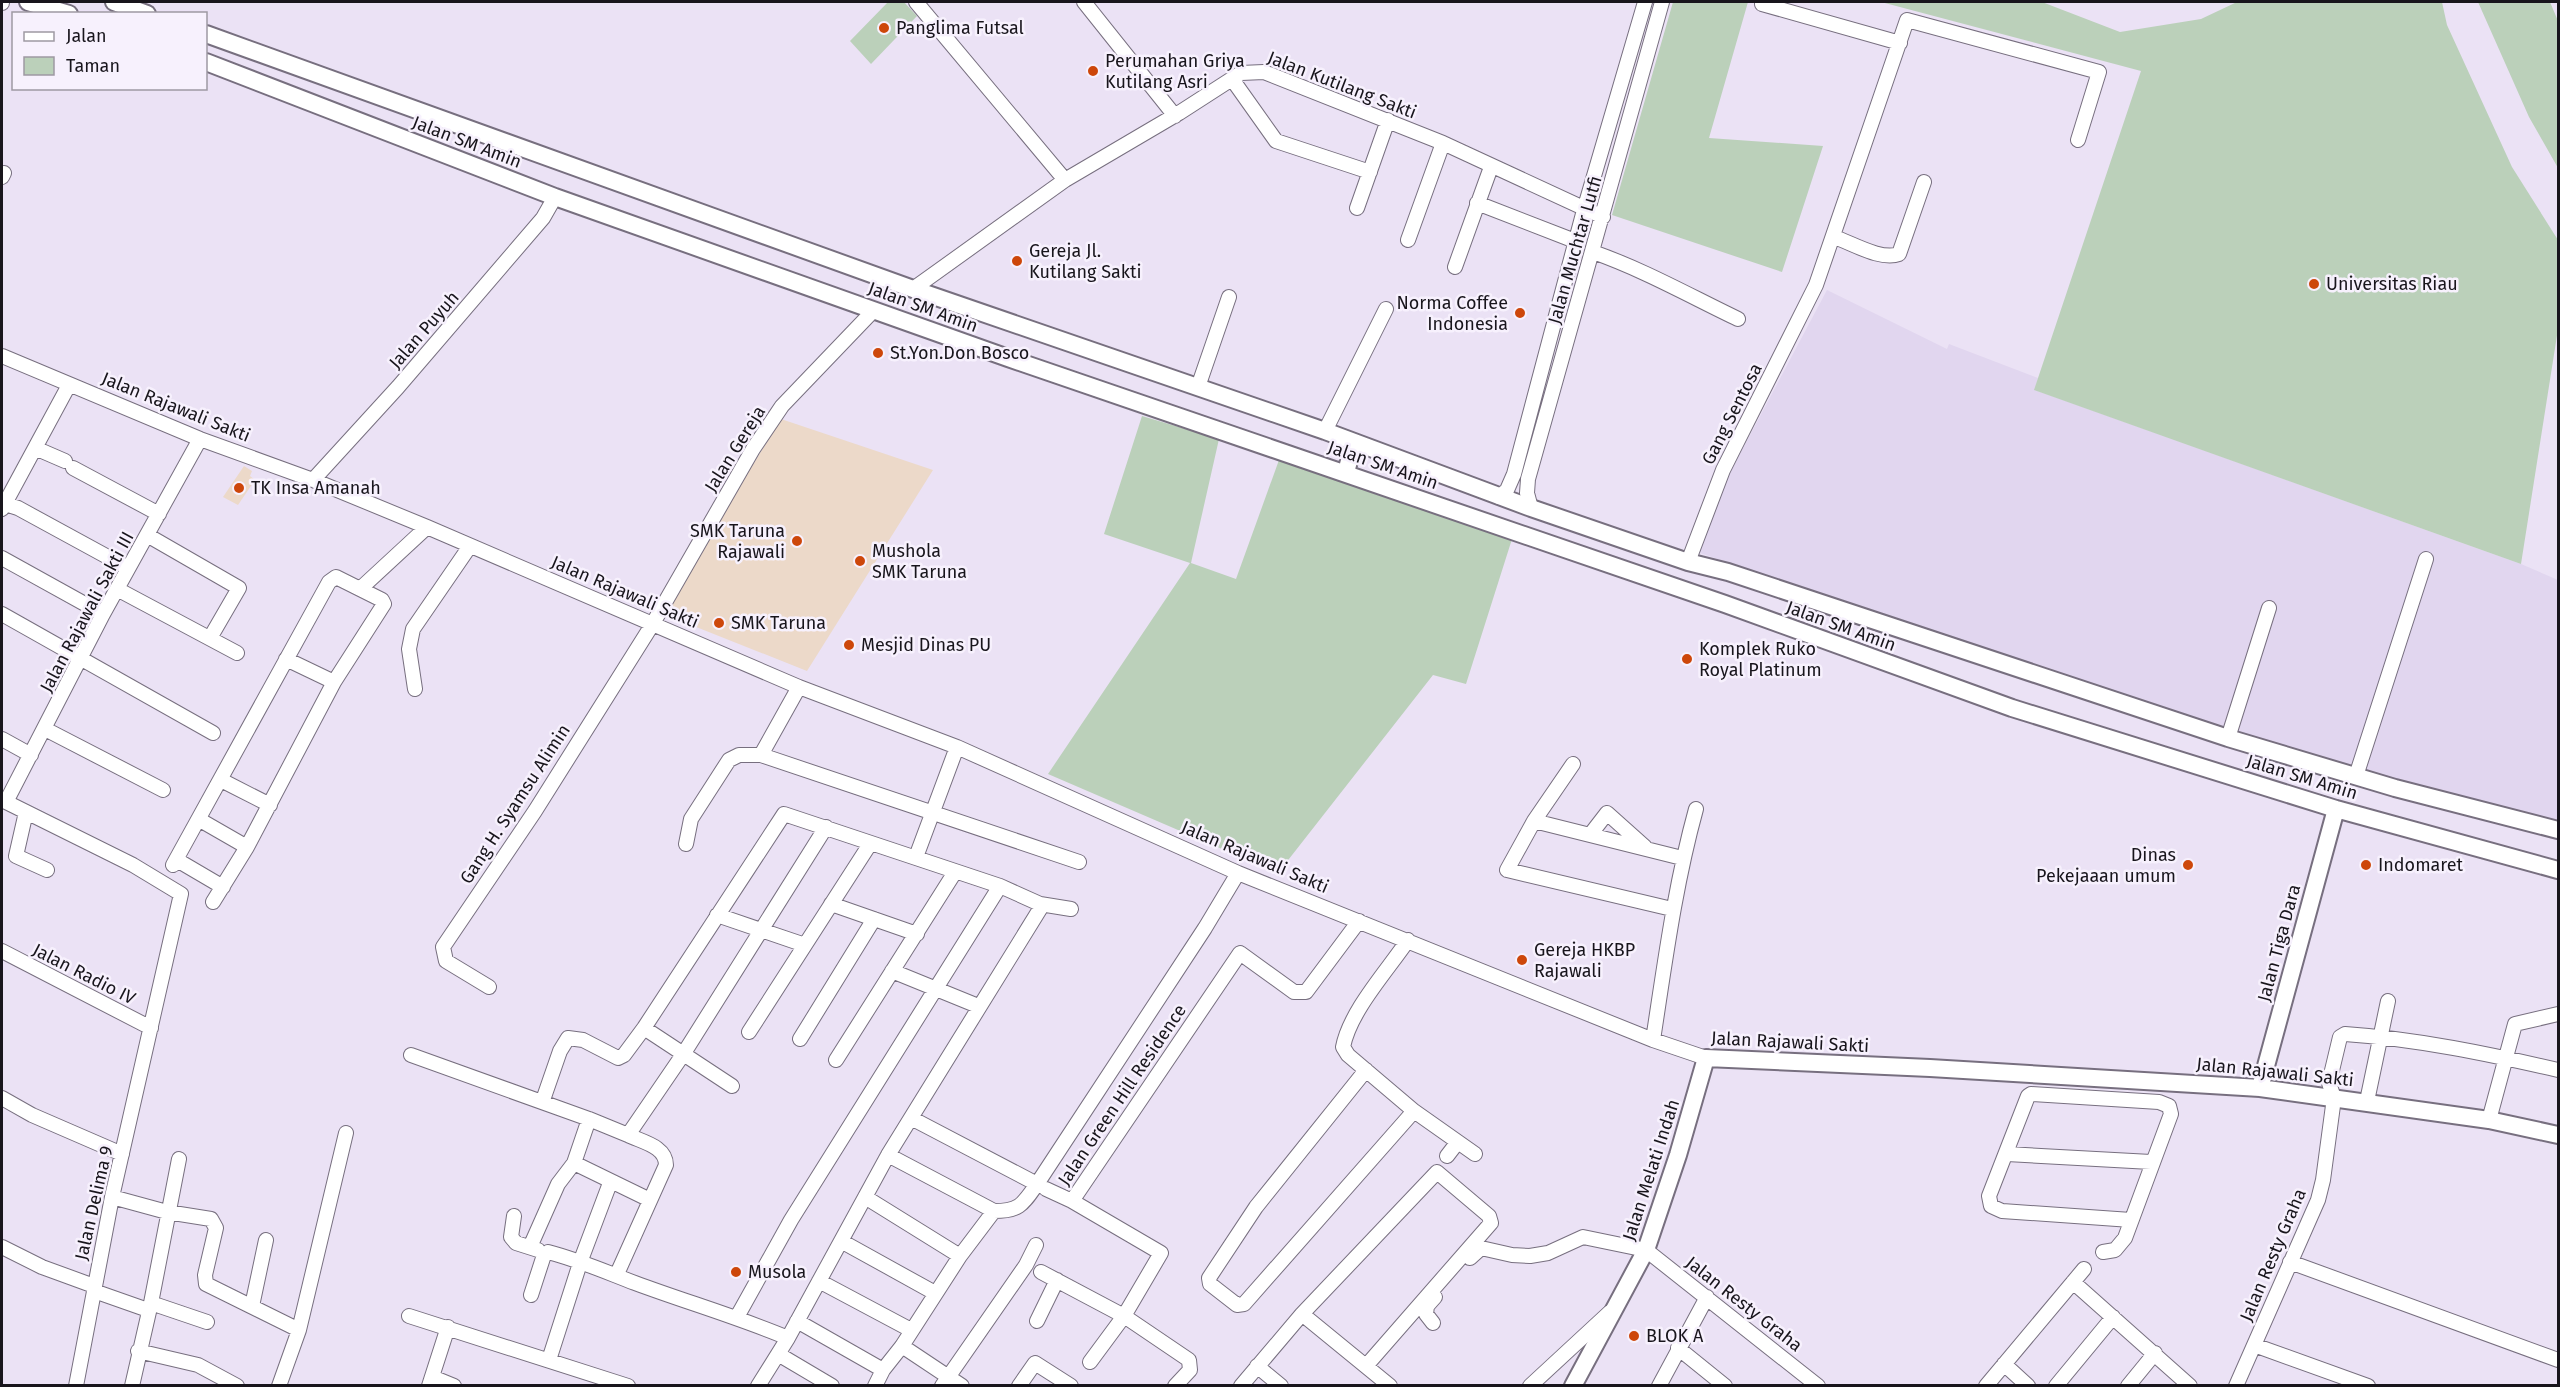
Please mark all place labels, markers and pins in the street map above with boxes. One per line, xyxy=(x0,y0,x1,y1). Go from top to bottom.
place label: Panglima Futsal xyxy=(896,17,1024,39)
marker: Panglima Futsal xyxy=(877,21,891,35)
place label: Perumahan Griya Kutilang Asri xyxy=(1105,50,1245,93)
marker: Perumahan Griya Kutilang Asri xyxy=(1086,64,1100,78)
place label: Gereja Jl. Kutilang Sakti xyxy=(1029,240,1142,283)
marker: Gereja Jl. Kutilang Sakti xyxy=(1010,254,1024,268)
place label: Universitas Riau xyxy=(2326,273,2458,295)
marker: Universitas Riau xyxy=(2307,277,2321,291)
place label: Norma Coffee Indonesia xyxy=(1397,292,1508,335)
marker: Norma Coffee Indonesia xyxy=(1513,306,1527,320)
place label: St.Yon.Don Bosco xyxy=(890,342,1029,364)
marker: St.Yon.Don Bosco xyxy=(871,346,885,360)
place label: TK Insa Amanah xyxy=(251,477,381,499)
marker: TK Insa Amanah xyxy=(232,481,246,495)
place label: SMK Taruna Rajawali xyxy=(690,520,785,563)
marker: SMK Taruna Rajawali xyxy=(790,534,804,548)
place label: Mushola SMK Taruna xyxy=(872,540,967,583)
marker: Mushola SMK Taruna xyxy=(853,554,867,568)
place label: SMK Taruna xyxy=(731,612,826,634)
marker: SMK Taruna xyxy=(712,616,726,630)
place label: Mesjid Dinas PU xyxy=(861,634,991,656)
marker: Mesjid Dinas PU xyxy=(842,638,856,652)
place label: Komplek Ruko Royal Platinum xyxy=(1699,638,1822,681)
marker: Komplek Ruko Royal Platinum xyxy=(1680,652,1694,666)
place label: Dinas Pekejaaan umum xyxy=(2036,844,2176,887)
place label: Indomaret xyxy=(2378,854,2464,876)
marker: Dinas Pekejaaan umum xyxy=(2181,858,2195,872)
marker: Indomaret xyxy=(2359,858,2373,872)
place label: Gereja HKBP Rajawali xyxy=(1534,939,1635,982)
marker: Gereja HKBP Rajawali xyxy=(1515,953,1529,967)
place label: Musola xyxy=(748,1261,806,1283)
marker: Musola xyxy=(729,1265,743,1279)
place label: BLOK A xyxy=(1646,1325,1704,1347)
marker: BLOK A xyxy=(1627,1329,1641,1343)

